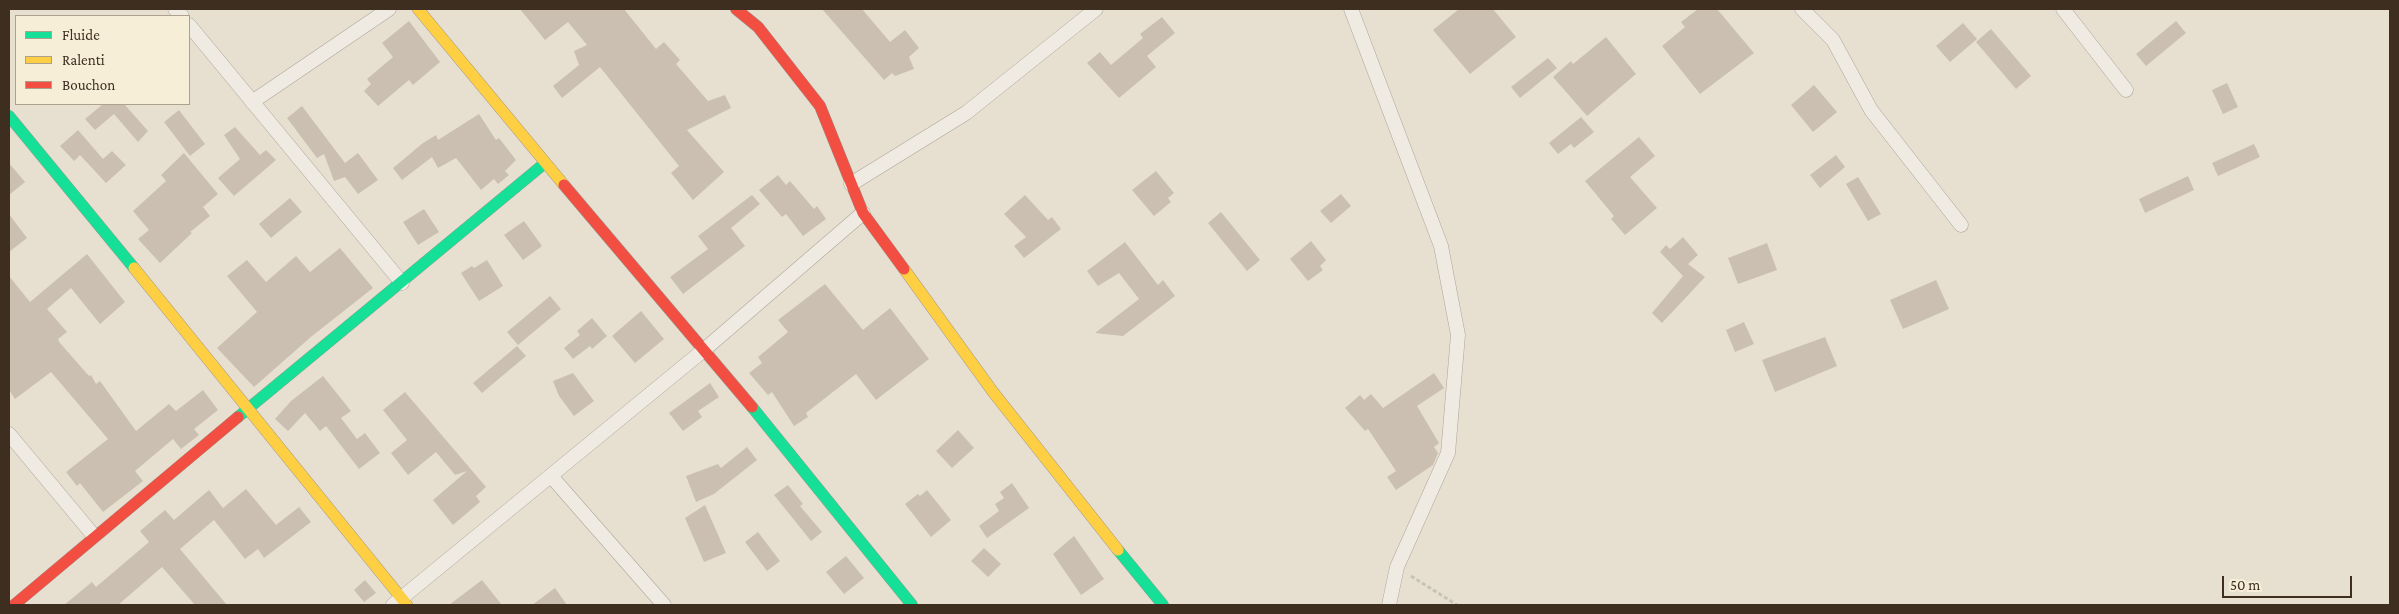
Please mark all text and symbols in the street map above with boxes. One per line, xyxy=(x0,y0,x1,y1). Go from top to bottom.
legend xyxy=(15,15,190,105)
text: Fluide xyxy=(62,27,100,43)
text: Ralenti xyxy=(62,52,105,68)
text: Bouchon xyxy=(62,77,115,93)
scale bar xyxy=(2224,566,2354,598)
text: 50 m xyxy=(2230,577,2260,593)

